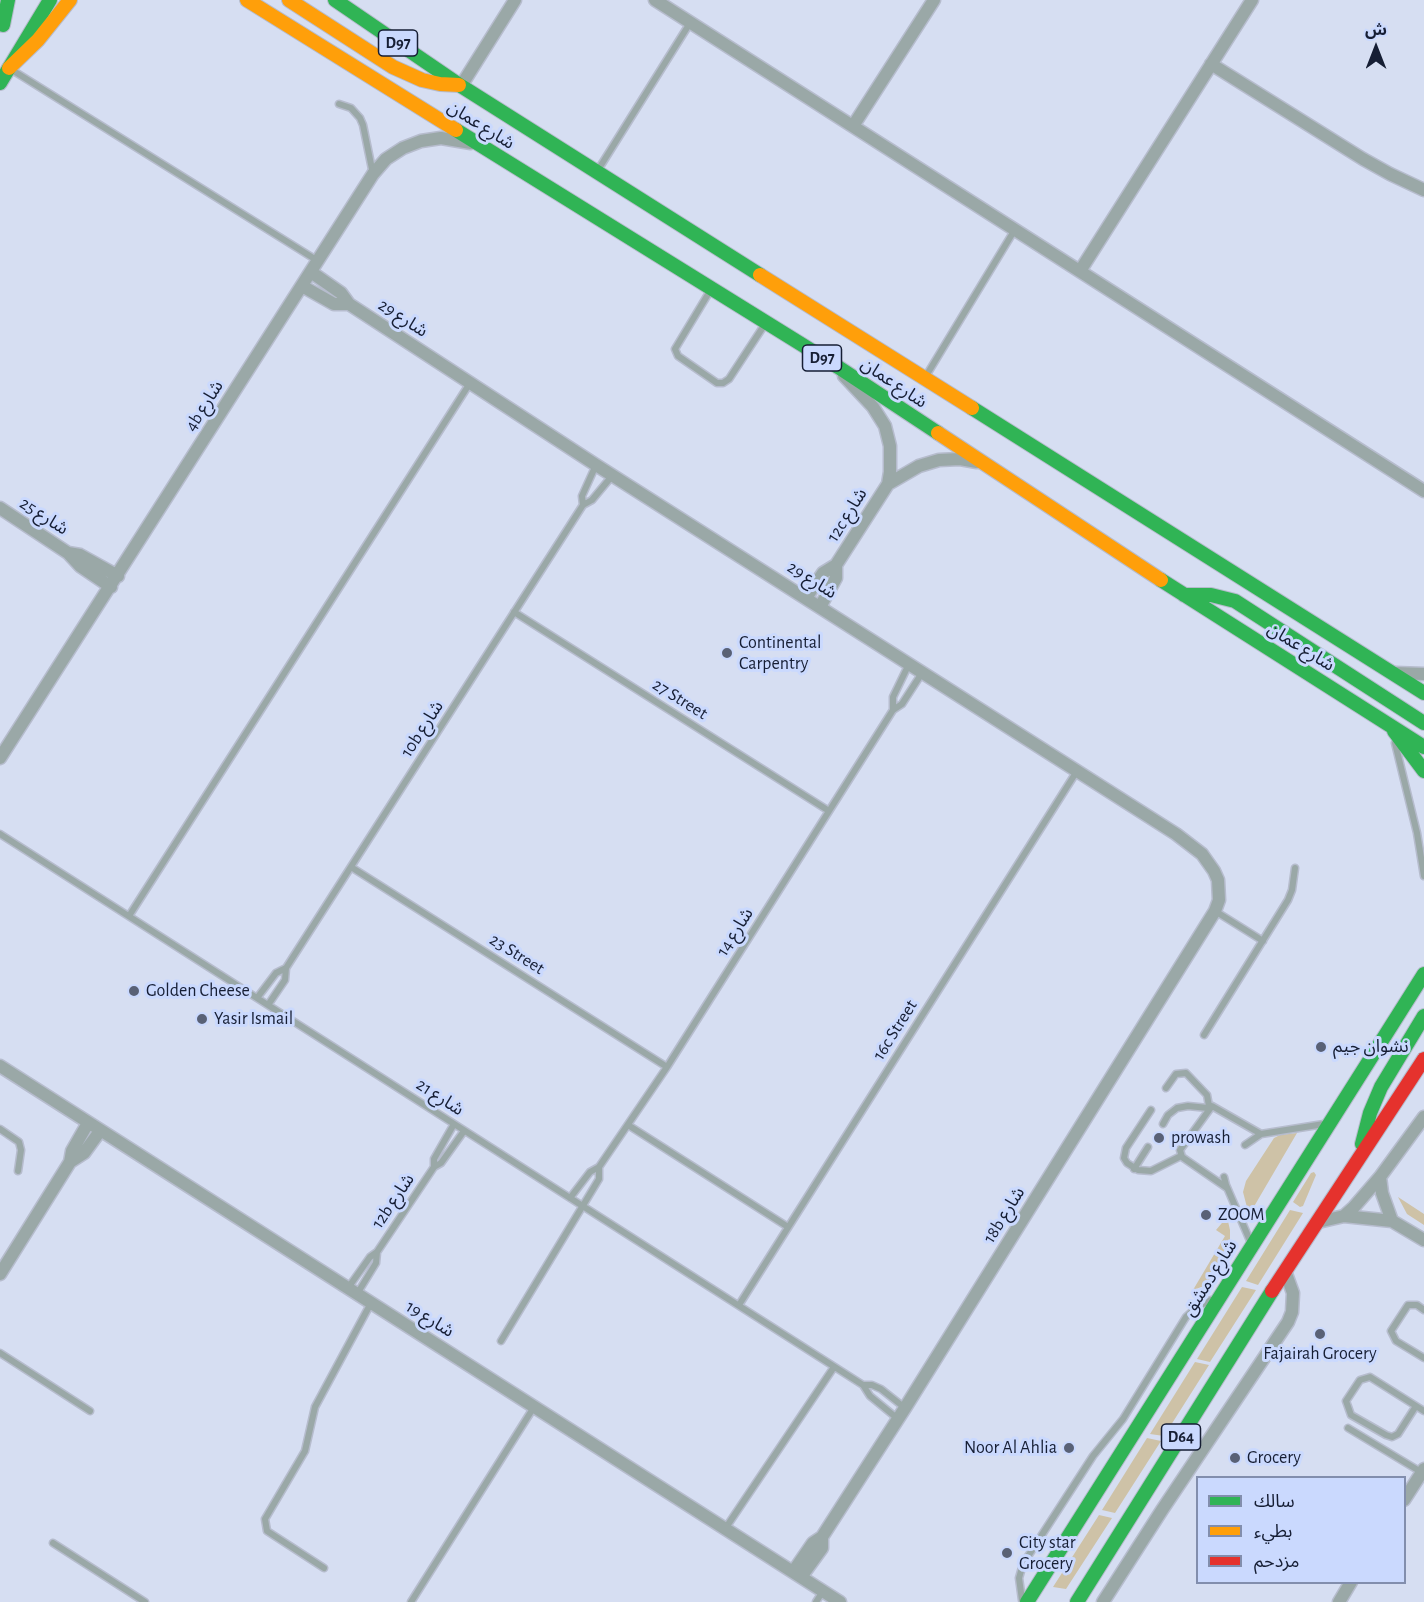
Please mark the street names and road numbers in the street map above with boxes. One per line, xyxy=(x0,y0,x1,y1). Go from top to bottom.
road number: D97 xyxy=(378,30,418,56)
street label: شارع عمان xyxy=(443,96,519,154)
street label: شارع 29 xyxy=(374,294,432,342)
road number: D97 xyxy=(802,345,842,371)
street label: شارع عمان xyxy=(857,353,931,413)
street label: 4b شارع xyxy=(180,377,228,435)
street label: 12c شارع xyxy=(822,484,872,546)
street label: شارع 25 xyxy=(16,492,72,540)
street label: شارع 29 xyxy=(783,556,841,604)
street label: شارع عمان xyxy=(1263,618,1339,676)
street label: 27 Street xyxy=(648,674,712,724)
street label: 10b شارع xyxy=(396,697,448,761)
street label: شارع 14 xyxy=(712,904,758,960)
street label: 23 Street xyxy=(485,929,549,979)
street label: 16c Street xyxy=(868,996,922,1064)
street label: شارع 21 xyxy=(412,1074,468,1120)
street label: 12b شارع xyxy=(367,1169,419,1233)
street label: 18b شارع xyxy=(978,1183,1030,1247)
street label: شارع دمشق xyxy=(1178,1236,1242,1320)
street label: شارع 19 xyxy=(402,1296,458,1342)
road number: D64 xyxy=(1162,1424,1200,1450)

